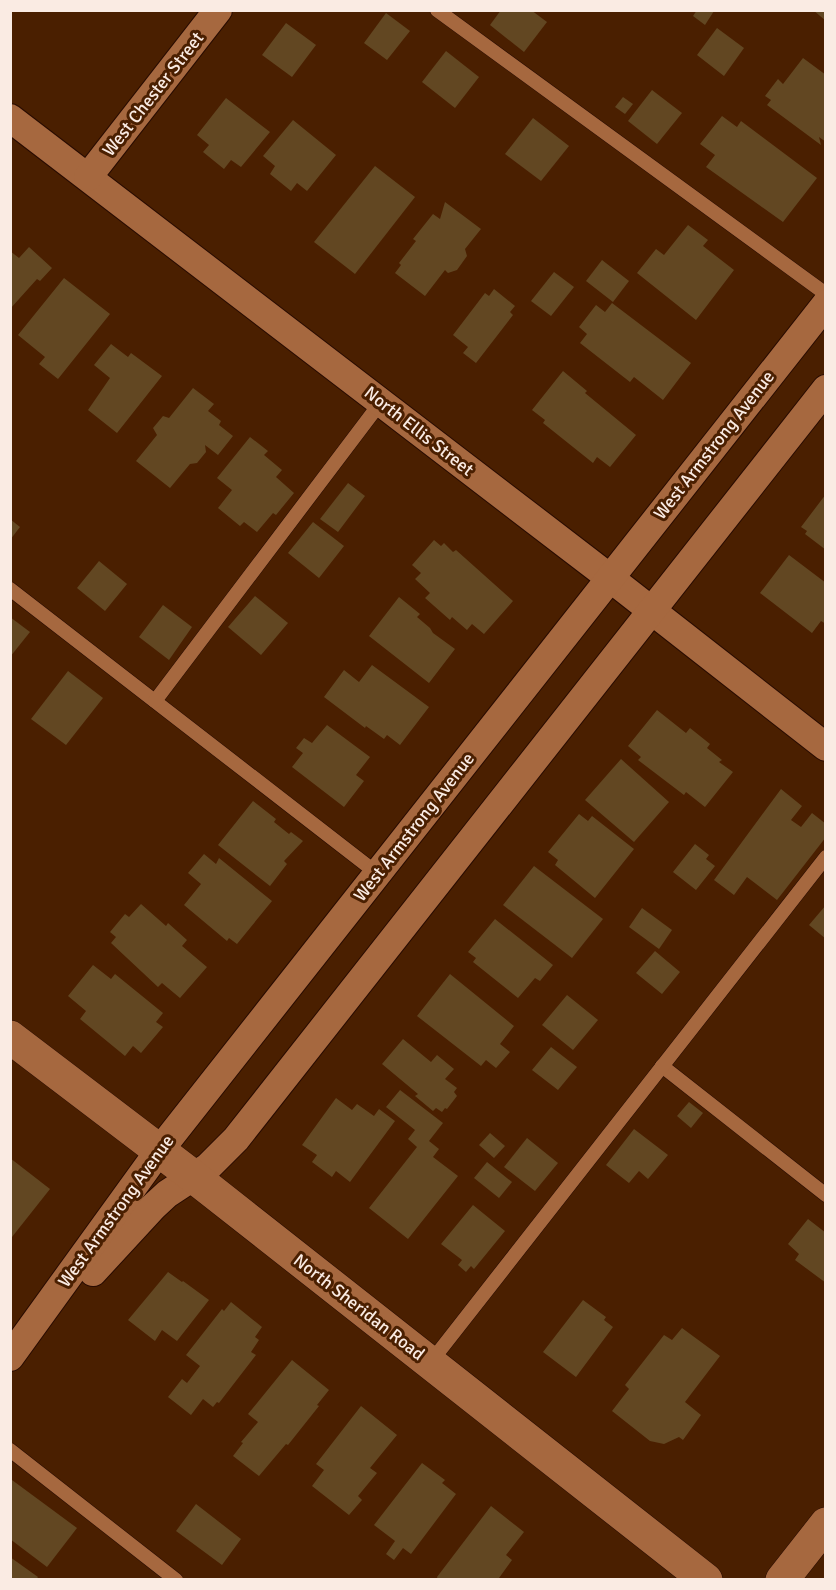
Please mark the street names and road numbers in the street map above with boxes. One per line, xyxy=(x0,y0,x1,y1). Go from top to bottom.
street label: West Chester Street xyxy=(98,27,208,161)
street label: West Armstrong Avenue xyxy=(649,366,779,524)
street label: North Ellis Street xyxy=(360,381,478,481)
street label: West Armstrong Avenue xyxy=(349,748,479,906)
street label: West Armstrong Avenue xyxy=(53,1130,179,1292)
street label: North Sheridan Road xyxy=(289,1249,429,1365)

